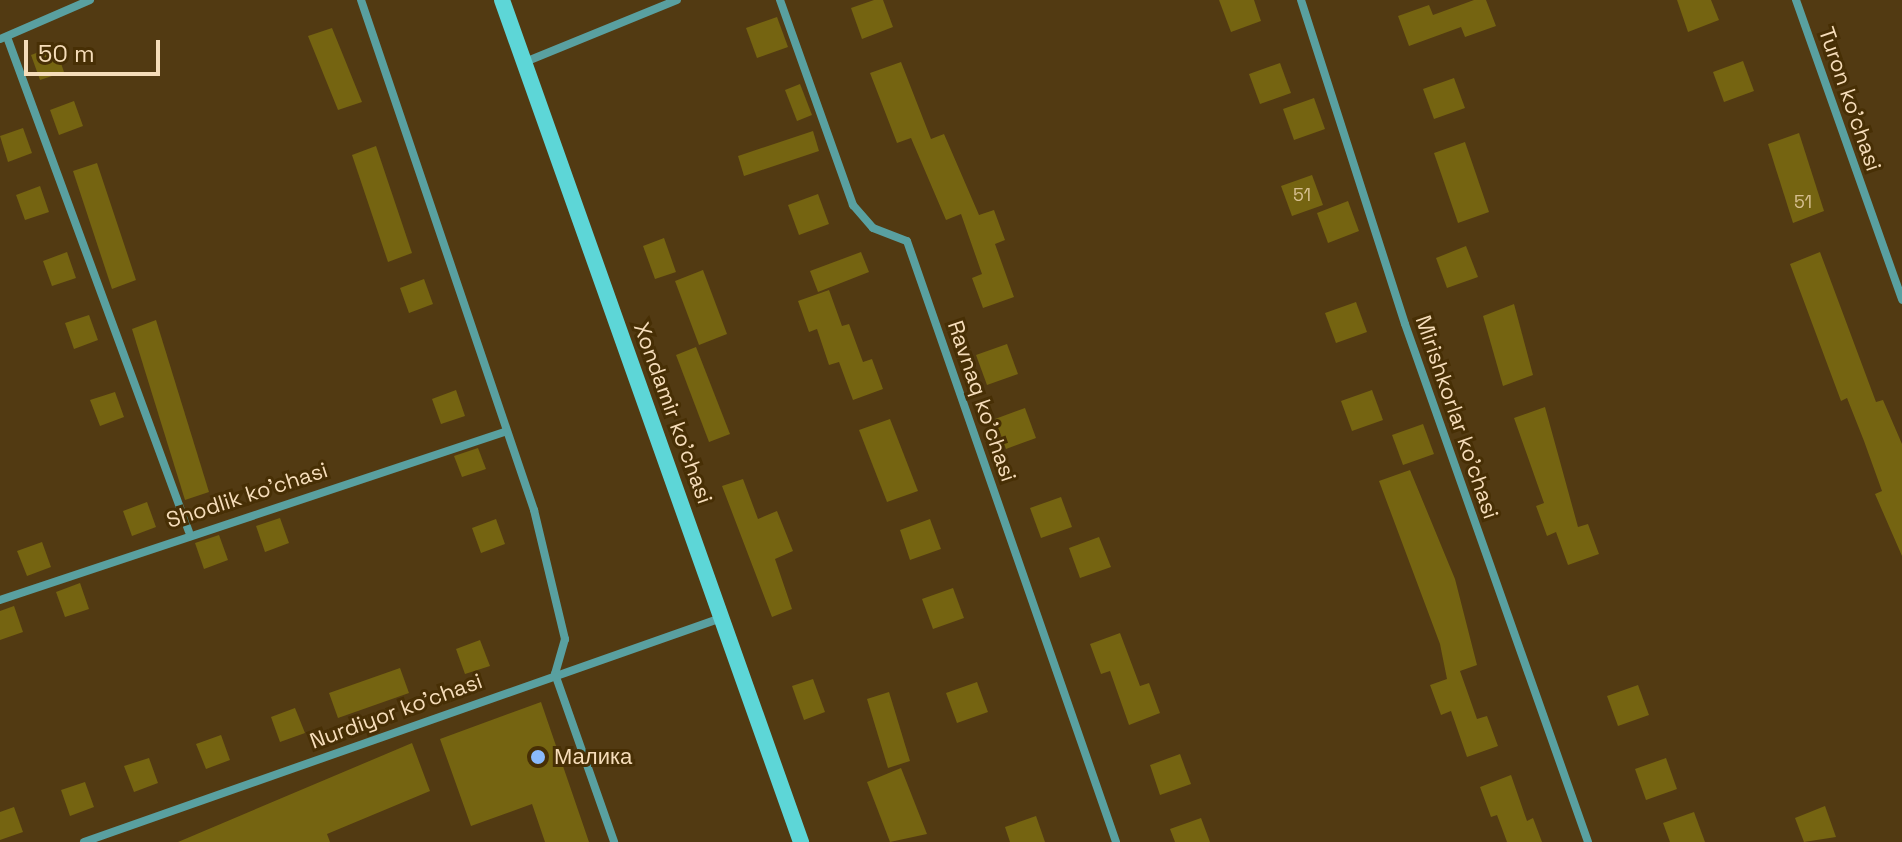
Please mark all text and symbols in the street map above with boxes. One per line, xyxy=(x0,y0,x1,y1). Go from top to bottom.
scale bar xyxy=(28,24,164,74)
street label: Turon ko'chasi xyxy=(1813,24,1887,174)
text: 50 m xyxy=(38,38,95,69)
house number: 51 xyxy=(1293,184,1311,206)
house number: 51 xyxy=(1794,191,1812,213)
street label: Mirishkorlar ko'chasi xyxy=(1410,312,1504,522)
street label: Ravnaq ko'chasi xyxy=(942,317,1022,485)
street label: Xondamir ko'chasi xyxy=(628,319,718,507)
street label: Shodlik ko'chasi xyxy=(163,456,331,534)
street label: Nurdiyor ko'chasi xyxy=(306,668,486,754)
place label: Малика xyxy=(554,744,632,770)
marker: Малика xyxy=(529,748,547,766)

